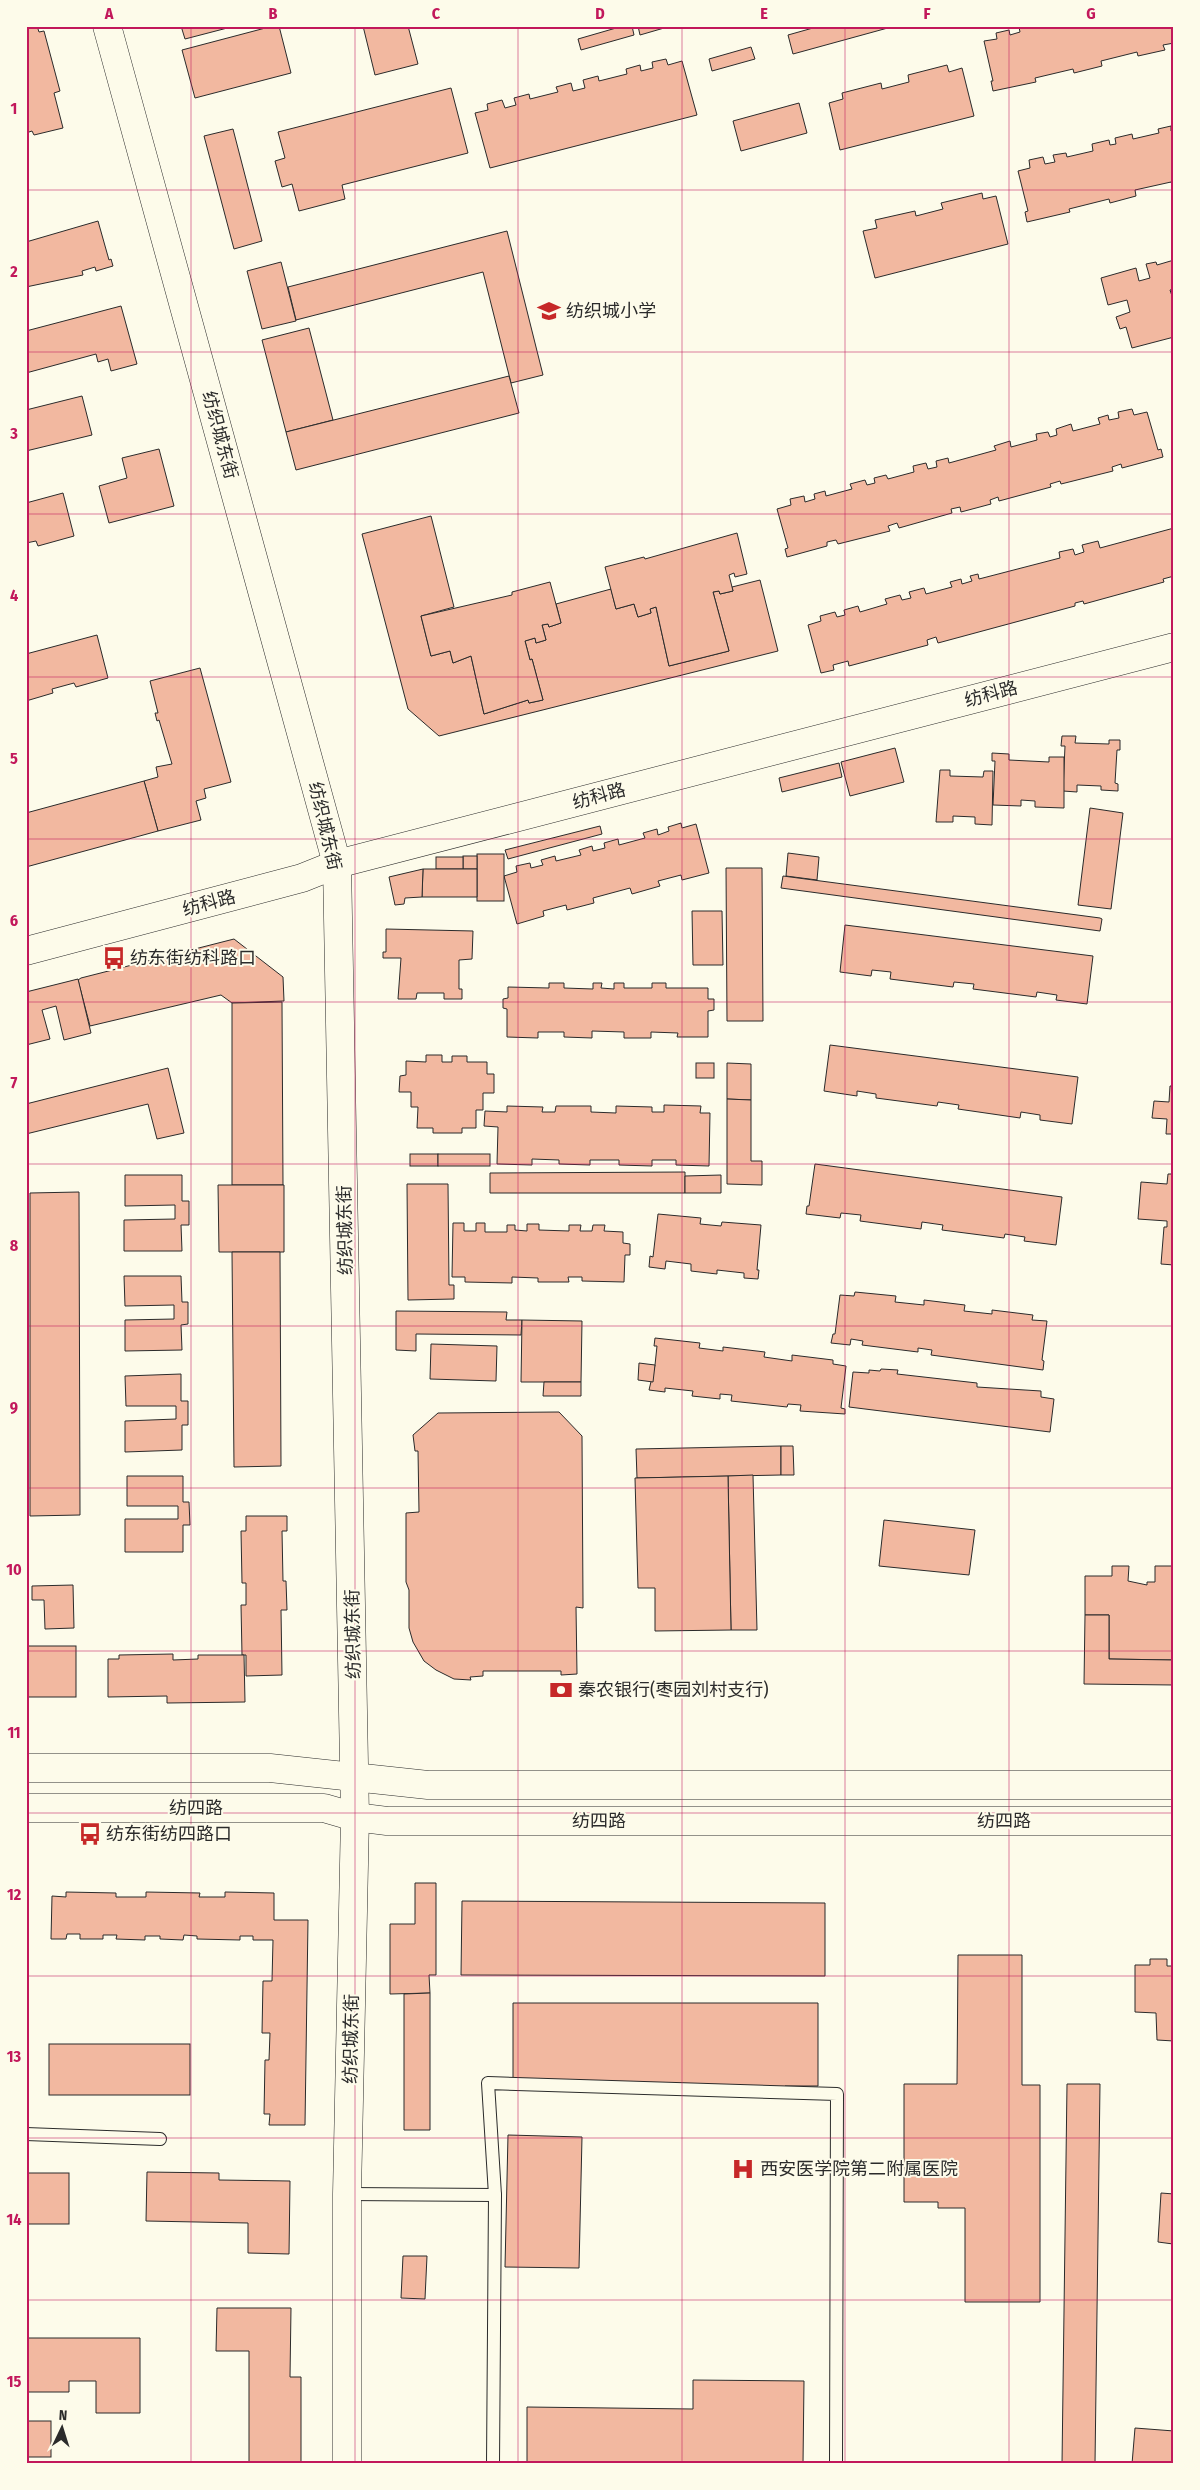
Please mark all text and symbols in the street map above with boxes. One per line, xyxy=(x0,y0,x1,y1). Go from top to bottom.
text: A xyxy=(104,4,114,23)
text: B xyxy=(269,4,278,23)
text: C xyxy=(432,4,441,23)
text: D xyxy=(595,4,605,23)
text: E xyxy=(760,4,768,23)
text: F xyxy=(923,4,931,23)
text: G xyxy=(1086,4,1096,23)
text: 1 xyxy=(11,99,17,118)
text: 2 xyxy=(9,262,18,281)
school or university icon: 纺织城小学 xyxy=(536,298,562,324)
place label: 纺织城小学 xyxy=(566,300,656,322)
street label: 纺织城东街 xyxy=(198,389,242,481)
text: 3 xyxy=(9,424,18,443)
text: 4 xyxy=(10,586,18,605)
street label: 纺科路 xyxy=(962,676,1020,712)
text: 5 xyxy=(10,749,18,768)
street label: 纺科路 xyxy=(570,778,628,814)
street label: 纺织城东街 xyxy=(304,780,346,872)
street label: 纺科路 xyxy=(180,885,238,921)
text: 6 xyxy=(10,911,18,930)
bus stop icon: 纺东街纺科路口 xyxy=(101,945,127,971)
place label: 纺东街纺科路口 xyxy=(130,947,256,969)
text: 7 xyxy=(11,1073,18,1092)
street label: 纺织城东街 xyxy=(333,1185,357,1275)
text: 8 xyxy=(10,1236,19,1255)
text: 9 xyxy=(10,1398,18,1417)
text: 10 xyxy=(6,1560,22,1579)
street label: 纺织城东街 xyxy=(341,1589,365,1679)
bank icon: 秦农银行(枣园刘村支行) xyxy=(548,1677,574,1703)
place label: 秦农银行(枣园刘村支行) xyxy=(578,1679,769,1701)
text: 11 xyxy=(7,1723,21,1742)
street label: 纺四路 xyxy=(169,1797,223,1819)
street label: 纺四路 xyxy=(572,1810,626,1832)
street label: 纺四路 xyxy=(977,1810,1031,1832)
bus stop icon: 纺东街纺四路口 xyxy=(77,1821,103,1847)
place label: 纺东街纺四路口 xyxy=(106,1823,232,1845)
text: 12 xyxy=(7,1885,22,1904)
street label: 纺织城东街 xyxy=(339,1994,363,2084)
text: 13 xyxy=(7,2047,22,2066)
hospital icon: 西安医学院第二附属医院 xyxy=(730,2156,756,2182)
place label: 西安医学院第二附属医院 xyxy=(760,2158,958,2180)
text: 14 xyxy=(7,2210,22,2229)
text: 15 xyxy=(7,2372,21,2391)
north arrow xyxy=(38,2402,88,2452)
text: N xyxy=(58,2407,68,2424)

